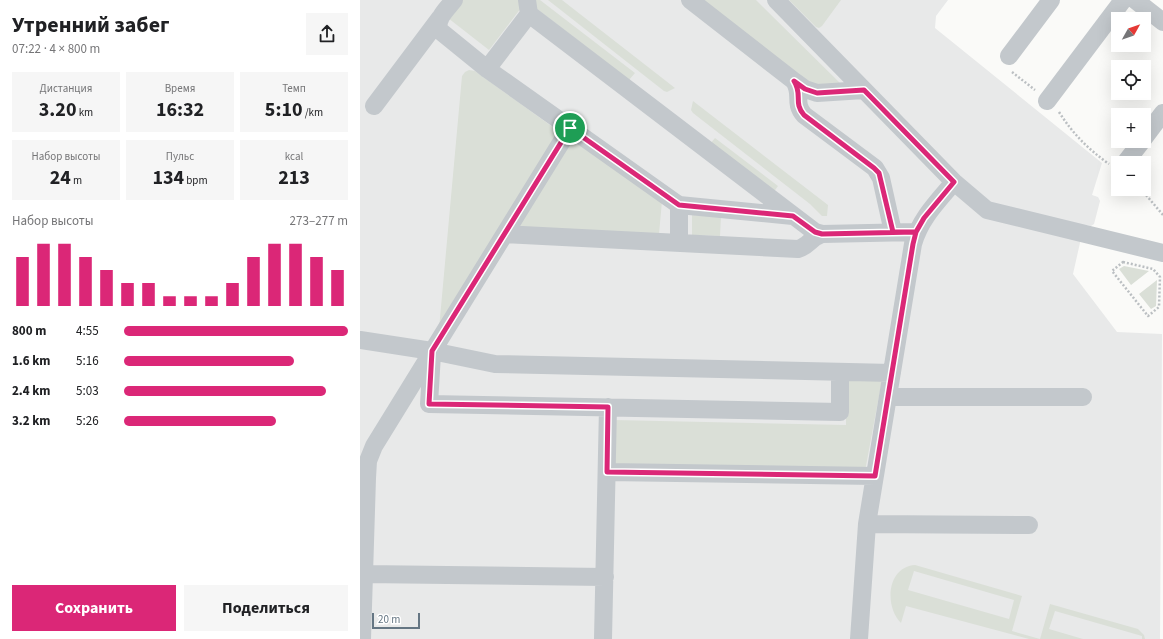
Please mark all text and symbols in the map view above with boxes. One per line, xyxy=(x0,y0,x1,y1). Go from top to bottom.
text: Утренний забег xyxy=(12,9,170,41)
north arrow xyxy=(1111,12,1151,52)
map controls xyxy=(1111,12,1151,196)
button: share xyxy=(306,13,348,55)
text: 07:22 · 4 × 800 m xyxy=(12,40,100,58)
button: locate xyxy=(1111,60,1151,100)
text: Дистанция xyxy=(40,81,92,96)
text: Время xyxy=(165,81,195,96)
text: Темп xyxy=(282,81,306,96)
text: 3.20 xyxy=(39,96,76,124)
text: 16:32 xyxy=(156,96,204,124)
text: 5:10 xyxy=(265,96,303,124)
text: km xyxy=(76,105,93,120)
text: /km xyxy=(303,105,323,120)
button: + xyxy=(1111,108,1151,148)
pin xyxy=(553,111,587,145)
icon: arrive xyxy=(559,117,581,139)
text: Набор высоты xyxy=(32,149,101,164)
text: Пульс xyxy=(166,149,194,164)
text: kcal xyxy=(285,149,303,164)
button: − xyxy=(1111,156,1151,196)
text: 24 xyxy=(50,164,71,192)
text: 134 xyxy=(152,164,184,192)
text: 213 xyxy=(278,164,310,192)
text: m xyxy=(71,173,82,188)
text: bpm xyxy=(184,173,208,188)
text: Набор высоты xyxy=(12,212,94,230)
text: 273–277 m xyxy=(290,212,348,230)
text: 800 m xyxy=(12,322,46,340)
text: 4:55 xyxy=(76,322,99,340)
text: 1.6 km xyxy=(12,352,51,370)
text: 5:16 xyxy=(76,352,99,370)
text: 2.4 km xyxy=(12,382,51,400)
text: 5:03 xyxy=(76,382,99,400)
text: 3.2 km xyxy=(12,412,51,430)
text: 5:26 xyxy=(76,412,99,430)
button: Сохранить xyxy=(12,585,176,631)
button: Поделиться xyxy=(184,585,348,631)
scale bar xyxy=(372,611,420,630)
text: 20 m xyxy=(378,612,400,627)

